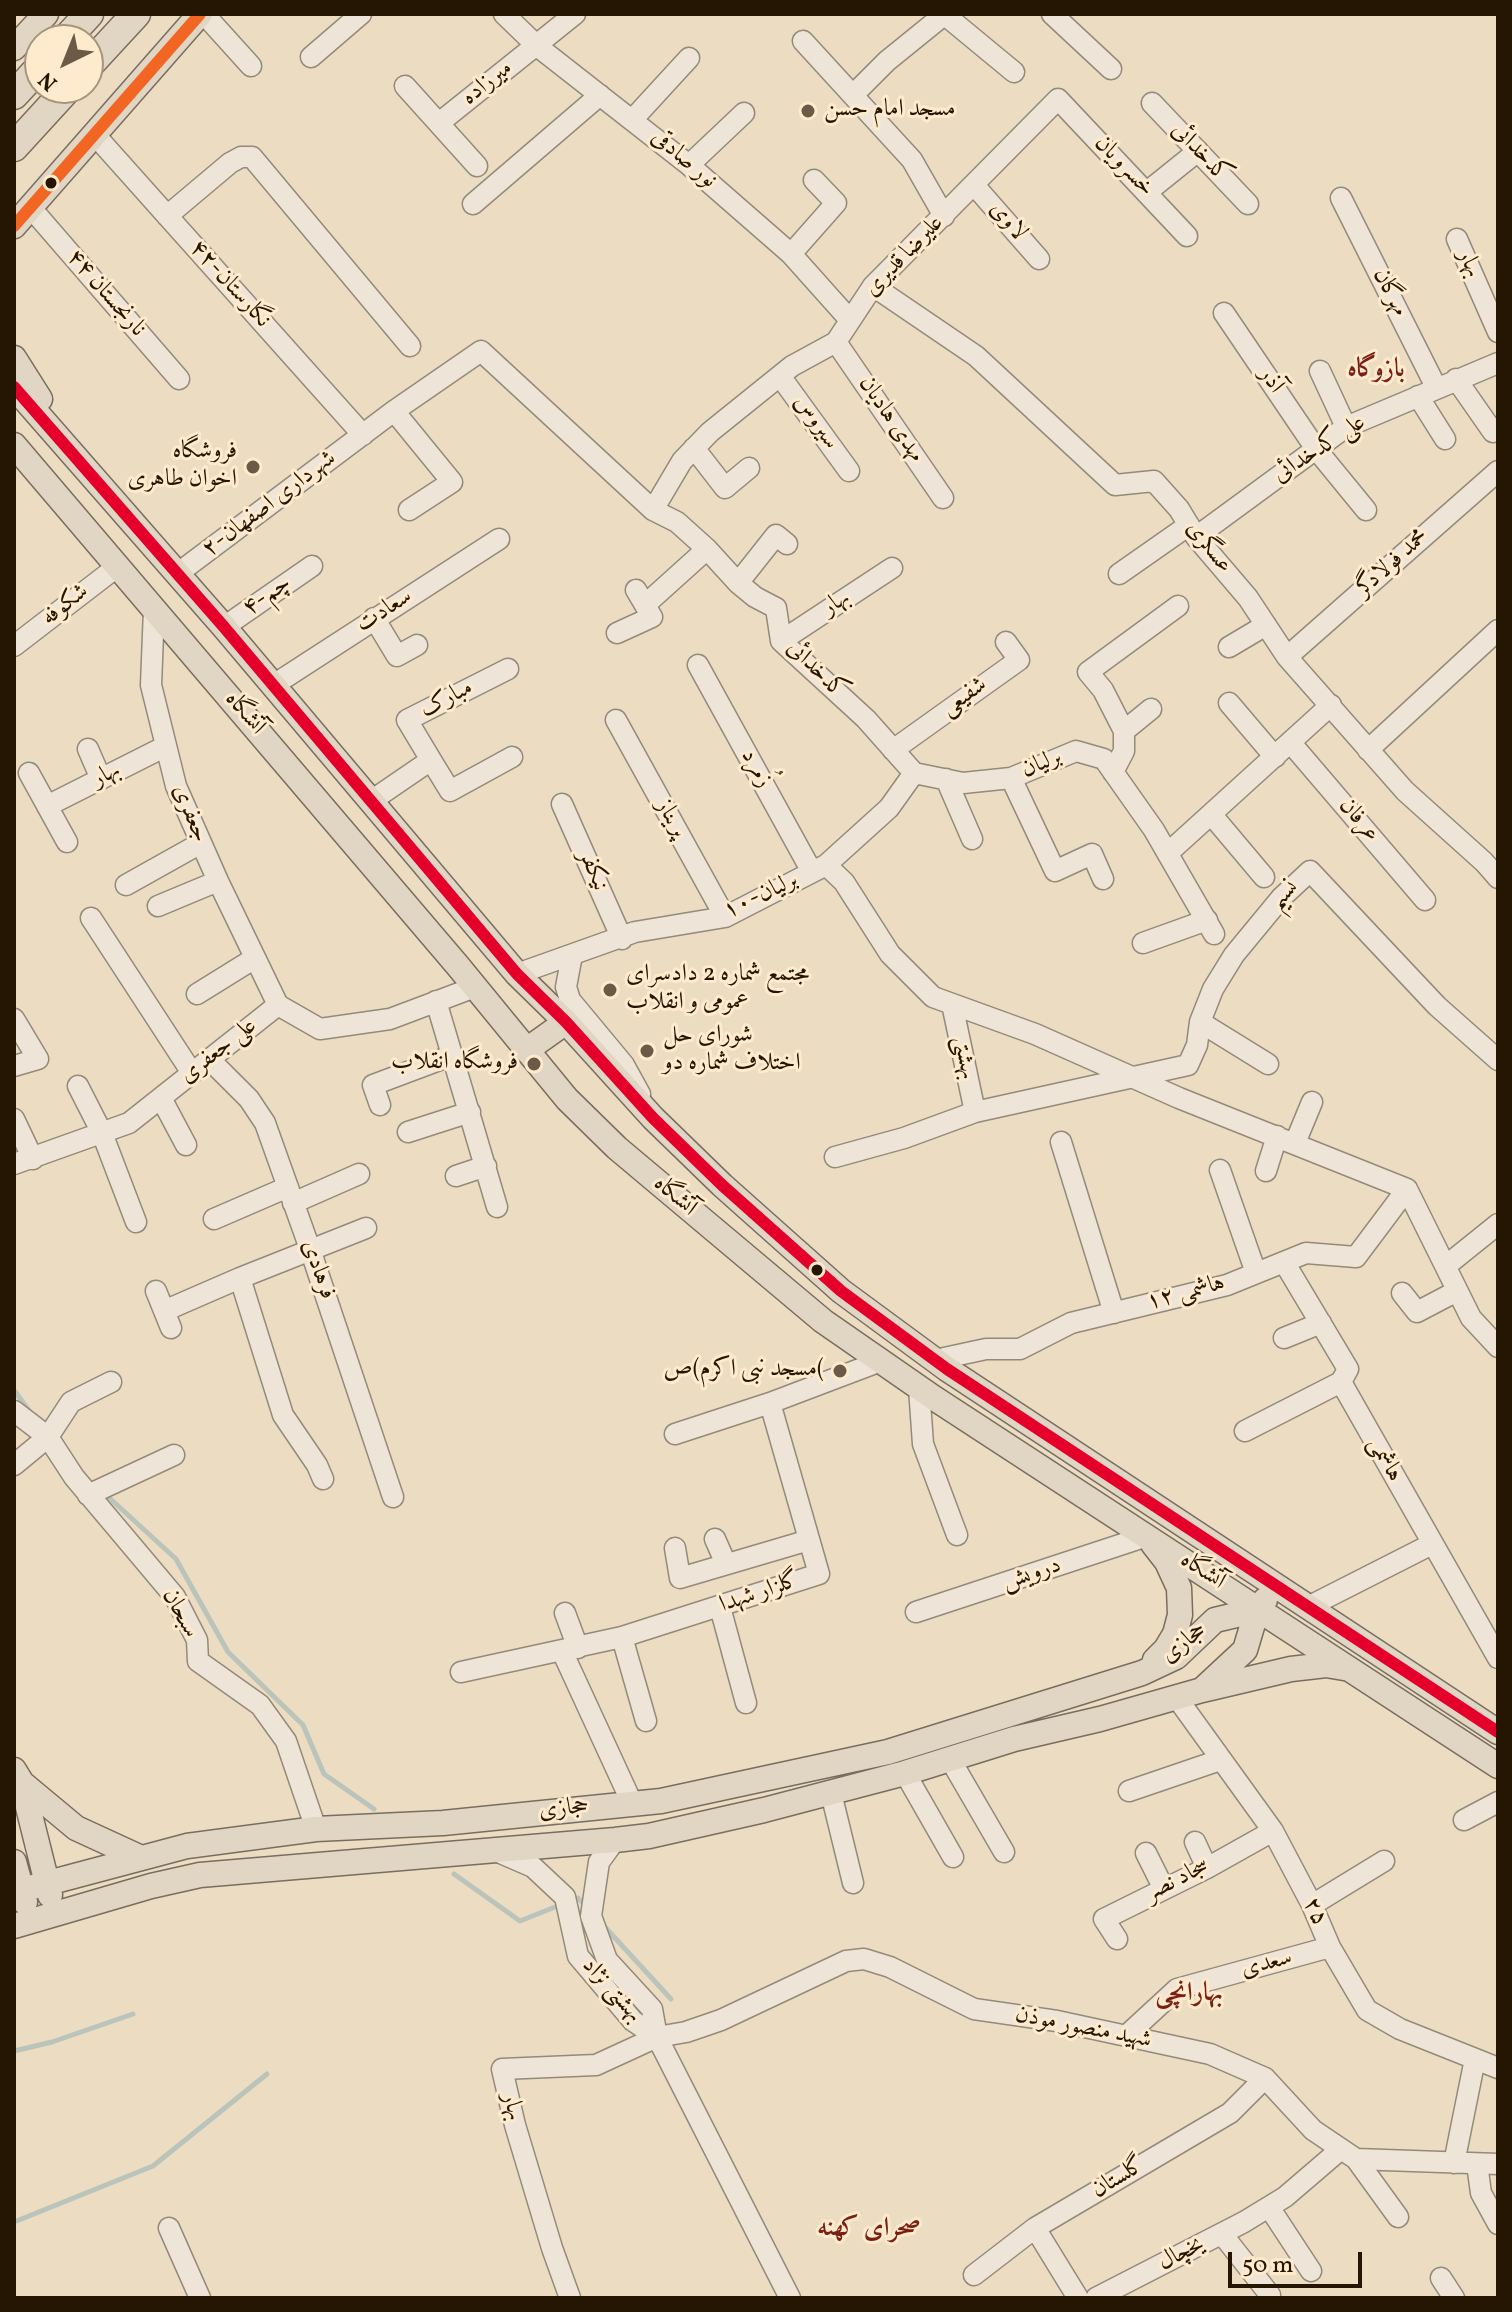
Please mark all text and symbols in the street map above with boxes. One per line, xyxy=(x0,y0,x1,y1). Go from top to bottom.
north arrow xyxy=(24,24,104,104)
street label: میرزاده xyxy=(457,55,519,113)
text: N xyxy=(32,64,65,97)
place label: مسجد امام حسن xyxy=(824,97,956,125)
marker: مسجد امام حسن xyxy=(799,102,817,120)
street label: کدخدائی xyxy=(1164,117,1236,191)
street label: نور صادقی xyxy=(644,124,722,196)
street label: خسرویان xyxy=(1087,130,1159,204)
unlabelled marker xyxy=(43,175,59,191)
street label: لاوی xyxy=(982,196,1032,248)
street label: علیرضا قدیری xyxy=(859,210,951,304)
street label: ۴۲-نگارستان xyxy=(182,235,276,335)
street label: ۴۴ نارنجستان xyxy=(59,244,151,344)
street label: بهار xyxy=(1449,245,1487,283)
street label: مهرگان xyxy=(1365,264,1413,322)
district label: بازوگاه xyxy=(1347,355,1405,387)
street label: آذر xyxy=(1251,362,1289,400)
street label: مهدی هادیان xyxy=(851,371,929,469)
street label: سیروس xyxy=(786,390,844,456)
street label: علی کدخدائی xyxy=(1268,409,1372,491)
place label: فروشگاه اخوان طاهری xyxy=(128,439,237,495)
street label: ۲-شهرداری اصفهان xyxy=(197,445,343,565)
marker: فروشگاه اخوان طاهری xyxy=(244,458,262,476)
street label: عسگری xyxy=(1178,516,1238,580)
street label: محمد فولادگر xyxy=(1351,524,1435,604)
street label: ۴-چم xyxy=(238,570,298,624)
street label: شکوفه xyxy=(37,579,95,633)
street label: سعادت xyxy=(352,583,418,641)
street label: بهار xyxy=(817,584,857,624)
street label: کدخدائی xyxy=(779,635,853,707)
street label: شفیعی xyxy=(936,672,994,724)
street label: مبارک xyxy=(416,675,478,725)
street label: آتشگاه xyxy=(217,686,271,742)
street label: برلیان xyxy=(1018,744,1066,786)
street label: زُمرد xyxy=(733,745,777,793)
street label: بهار xyxy=(88,757,126,795)
street label: جعفری xyxy=(164,781,214,847)
street label: عرفان xyxy=(1331,793,1385,849)
street label: پریناز xyxy=(648,795,692,843)
street label: نیکفر xyxy=(570,846,614,896)
street label: ۱۰-برلیان xyxy=(719,867,803,927)
street label: نسیم xyxy=(1264,875,1306,917)
place label: مجتمع شماره 2 دادسرای عمومی و انقلاب xyxy=(626,962,809,1018)
marker: مجتمع شماره 2 دادسرای عمومی و انقلاب xyxy=(601,981,619,999)
street label: علی جعفری xyxy=(175,1013,263,1091)
place label: شورای حل اختلاف شماره دو xyxy=(663,1023,801,1079)
street label: بهشتی xyxy=(944,1034,982,1082)
marker: شورای حل اختلاف شماره دو xyxy=(638,1042,656,1060)
place label: فروشگاه انقلاب xyxy=(391,1050,518,1078)
marker: فروشگاه انقلاب xyxy=(525,1055,543,1073)
street label: آتشگاه xyxy=(646,1170,702,1224)
street label: فرهادی xyxy=(293,1237,341,1303)
unlabelled marker xyxy=(809,1262,825,1278)
street label: ۱۲ هاشمی xyxy=(1144,1270,1228,1318)
place label: مسجد نبی اکرم)ص( xyxy=(664,1357,824,1385)
marker: مسجد نبی اکرم)ص( xyxy=(831,1362,849,1380)
street label: هاشمی xyxy=(1360,1432,1408,1488)
street label: آتشگاه xyxy=(1174,1547,1230,1597)
street label: درویش xyxy=(999,1552,1065,1598)
street label: گلزار شهدا xyxy=(716,1567,804,1621)
street label: سبحان xyxy=(154,1584,204,1644)
street label: حجازی xyxy=(1156,1617,1214,1671)
street label: حجازی xyxy=(537,1793,591,1827)
street label: سجاد نصر xyxy=(1141,1853,1215,1909)
street label: ۲۵ xyxy=(1295,1893,1333,1931)
street label: سعدی xyxy=(1238,1944,1296,1986)
street label: بهشتی نژاد xyxy=(574,1952,648,2030)
district label: بهارانچی xyxy=(1155,1979,1223,2011)
street label: شهید منصور موذن xyxy=(1012,2002,1154,2056)
street label: بهار xyxy=(494,2090,528,2124)
street label: گلستان xyxy=(1087,2152,1151,2206)
district label: صحرای کهنه xyxy=(817,2214,921,2246)
street label: یخچال xyxy=(1154,2231,1210,2279)
scale bar xyxy=(1232,2236,1366,2286)
text: 50 m xyxy=(1242,2249,1294,2283)

